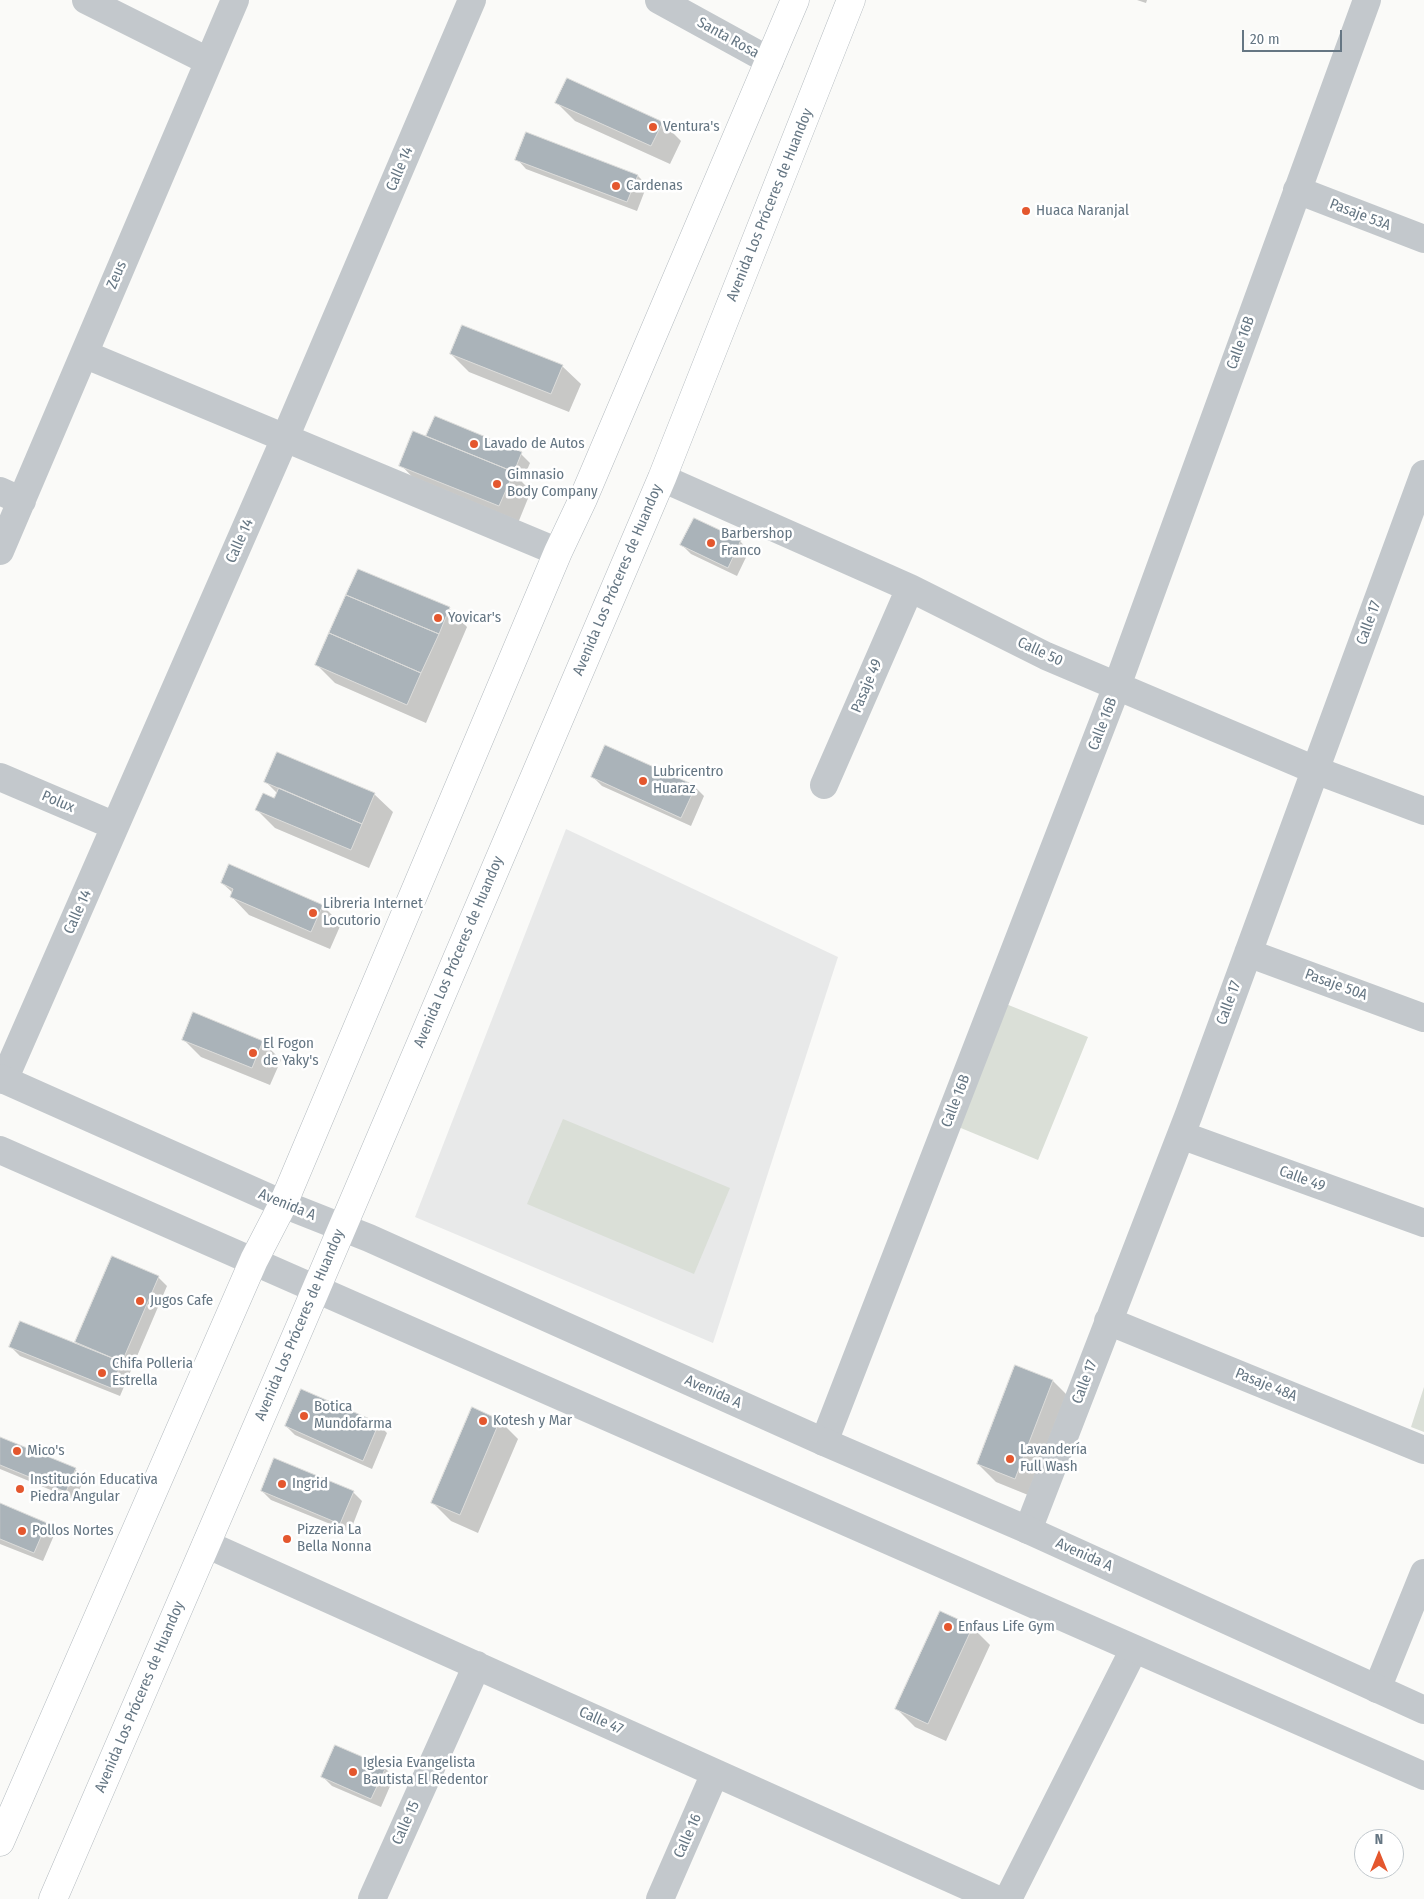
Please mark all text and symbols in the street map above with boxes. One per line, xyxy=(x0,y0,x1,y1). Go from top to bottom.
street label: Santa Rosa xyxy=(694,14,762,62)
scale bar xyxy=(1244,20,1344,52)
text: 20 m xyxy=(1250,30,1280,48)
street label: Avenida Los Próceres de Huandoy xyxy=(723,106,817,304)
place label: Ventura's xyxy=(663,118,720,136)
marker: Ventura's xyxy=(647,121,659,133)
street label: Calle 14 xyxy=(383,144,417,194)
place label: Cardenas xyxy=(626,177,683,195)
marker: Cardenas xyxy=(610,180,622,192)
street label: Pasaje 53A xyxy=(1327,195,1393,235)
place label: Huaca Naranjal xyxy=(1036,202,1129,220)
marker: Huaca Naranjal xyxy=(1020,205,1032,217)
street label: Zeus xyxy=(103,258,131,292)
street label: Calle 16B xyxy=(1223,314,1259,372)
place label: Lavado de Autos xyxy=(484,435,585,453)
marker: Lavado de Autos xyxy=(468,438,480,450)
place label: Gimnasio Body Company xyxy=(507,466,598,501)
marker: Gimnasio Body Company xyxy=(491,478,503,490)
street label: Avenida Los Próceres de Huandoy xyxy=(569,482,667,678)
street label: Calle 14 xyxy=(222,516,258,566)
place label: Barbershop Franco xyxy=(721,525,792,560)
marker: Barbershop Franco xyxy=(705,537,717,549)
street label: Calle 17 xyxy=(1353,599,1385,647)
place label: Yovicar's xyxy=(448,609,501,627)
marker: Yovicar's xyxy=(432,612,444,624)
street label: Calle 50 xyxy=(1014,634,1066,670)
street label: Pasaje 49 xyxy=(848,656,886,716)
street label: Calle 16B xyxy=(1085,695,1121,753)
place label: Lubricentro Huaraz xyxy=(653,763,723,798)
marker: Lubricentro Huaraz xyxy=(637,775,649,787)
street label: Polux xyxy=(39,787,77,817)
street label: Avenida Los Próceres de Huandoy xyxy=(410,854,508,1050)
street label: Calle 14 xyxy=(60,887,96,937)
place label: Libreria Internet Locutorio xyxy=(323,895,423,930)
marker: Libreria Internet Locutorio xyxy=(307,907,319,919)
street label: Pasaje 50A xyxy=(1302,965,1370,1005)
street label: Calle 17 xyxy=(1213,979,1245,1027)
place label: El Fogon de Yaky's xyxy=(263,1035,319,1070)
marker: El Fogon de Yaky's xyxy=(247,1047,259,1059)
street label: Calle 16B xyxy=(938,1072,974,1130)
street label: Calle 49 xyxy=(1276,1162,1328,1196)
street label: Avenida A xyxy=(256,1185,318,1225)
street label: Avenida Los Próceres de Huandoy xyxy=(251,1227,349,1423)
place label: Jugos Cafe xyxy=(150,1292,213,1310)
marker: Jugos Cafe xyxy=(134,1295,146,1307)
place label: Chifa Polleria Estrella xyxy=(112,1355,193,1390)
street label: Calle 17 xyxy=(1068,1358,1102,1406)
street label: Pasaje 48A xyxy=(1232,1364,1300,1406)
marker: Chifa Polleria Estrella xyxy=(96,1367,108,1379)
street label: Avenida A xyxy=(682,1371,744,1413)
place label: Botica Mundofarma xyxy=(314,1398,392,1433)
marker: Botica Mundofarma xyxy=(298,1410,310,1422)
place label: Kotesh y Mar xyxy=(493,1412,572,1430)
marker: Kotesh y Mar xyxy=(477,1415,489,1427)
place label: Lavandería Full Wash xyxy=(1020,1441,1087,1476)
place label: Mico's xyxy=(27,1442,65,1460)
marker: Mico's xyxy=(11,1445,23,1457)
marker: Lavandería Full Wash xyxy=(1004,1453,1016,1465)
place label: Institución Educativa Piedra Angular xyxy=(30,1471,158,1506)
place label: Ingrid xyxy=(292,1475,328,1493)
marker: Ingrid xyxy=(276,1478,288,1490)
marker: Institución Educativa Piedra Angular xyxy=(14,1483,26,1495)
place label: Pizzeria La Bella Nonna xyxy=(297,1521,371,1556)
place label: Pollos Nortes xyxy=(32,1522,114,1540)
marker: Pollos Nortes xyxy=(16,1525,28,1537)
marker: Pizzeria La Bella Nonna xyxy=(281,1533,293,1545)
street label: Avenida A xyxy=(1053,1534,1115,1576)
street label: Avenida Los Próceres de Huandoy xyxy=(91,1599,189,1795)
place label: Enfaus Life Gym xyxy=(958,1618,1055,1636)
marker: Enfaus Life Gym xyxy=(942,1621,954,1633)
street label: Calle 47 xyxy=(576,1703,626,1739)
place label: Iglesia Evangelista Bautista El Redentor xyxy=(363,1754,488,1789)
marker: Iglesia Evangelista Bautista El Redentor xyxy=(347,1766,359,1778)
street label: Calle 15 xyxy=(388,1798,424,1848)
street label: Calle 16 xyxy=(670,1811,706,1861)
north arrow xyxy=(1354,1829,1404,1879)
text: N xyxy=(1375,1831,1383,1848)

